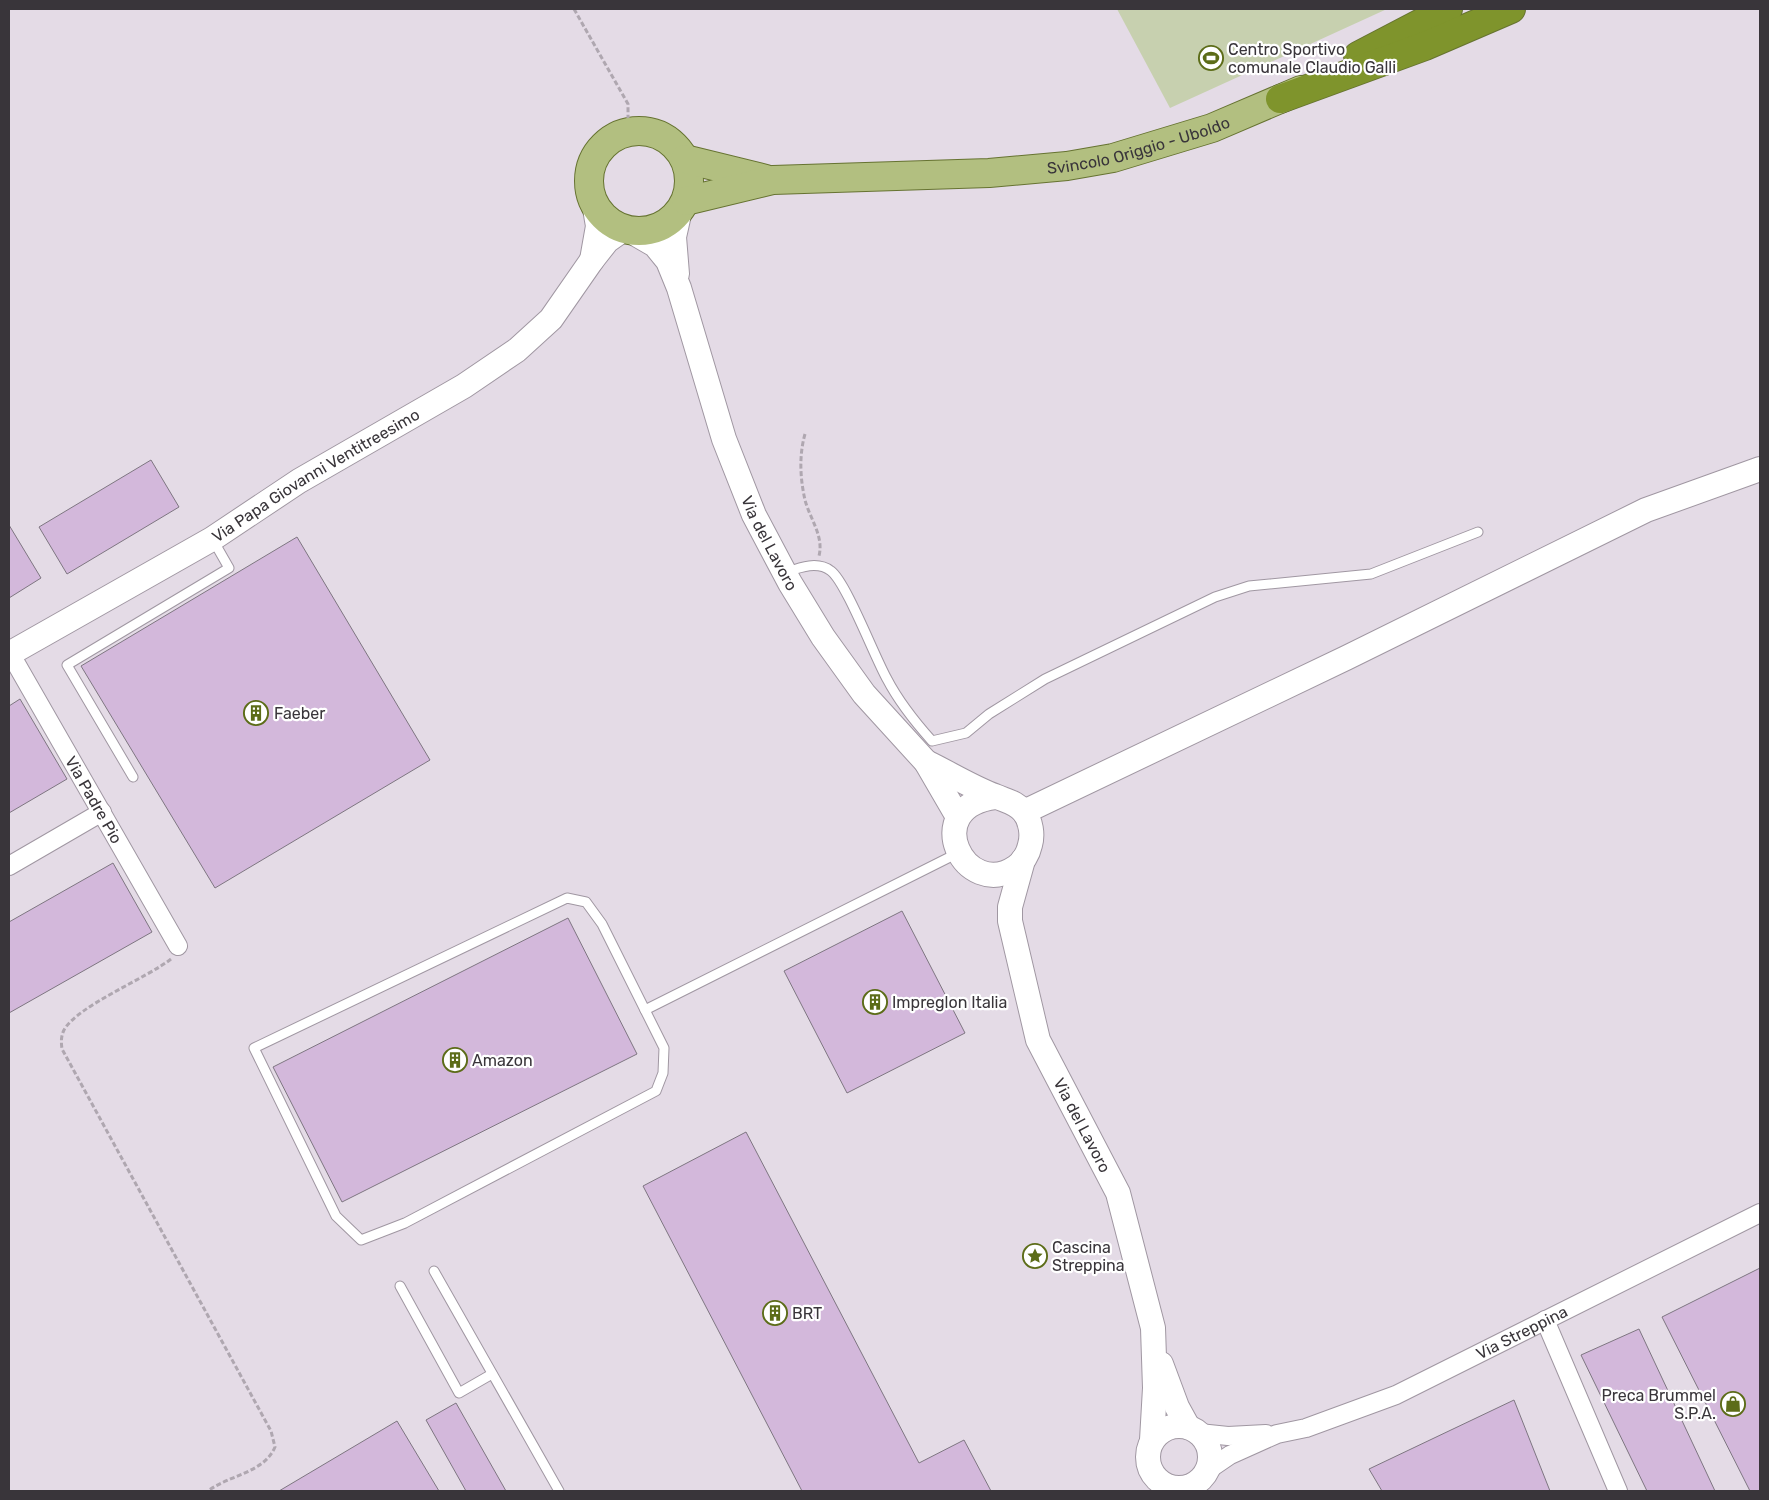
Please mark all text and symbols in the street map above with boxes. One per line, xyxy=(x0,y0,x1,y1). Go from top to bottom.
place label: Centro Sportivo comunale Claudio Galli xyxy=(1228,40,1396,77)
sports icon: Centro Sportivo comunale Claudio Galli xyxy=(1198,45,1224,71)
street label: Svincolo Origgio - Uboldo xyxy=(1046,113,1233,178)
street label: Via Papa Giovanni Ventitreesimo xyxy=(208,405,423,546)
street label: Via del Lavoro xyxy=(737,493,801,594)
building icon: Faeber xyxy=(243,700,269,726)
place label: Faeber xyxy=(274,704,325,723)
street label: Via Padre Pio xyxy=(61,753,126,847)
building icon: Impreglon Italia xyxy=(862,989,888,1015)
place label: Impreglon Italia xyxy=(892,993,1007,1012)
building icon: Amazon xyxy=(442,1047,468,1073)
place label: Amazon xyxy=(472,1051,533,1070)
street label: Via del Lavoro xyxy=(1050,1075,1115,1176)
place label: Cascina Streppina xyxy=(1052,1238,1125,1275)
place icon: Cascina Streppina xyxy=(1022,1243,1048,1269)
building icon: BRT xyxy=(762,1300,788,1326)
street label: Via Streppina xyxy=(1473,1302,1571,1363)
place label: BRT xyxy=(792,1304,822,1323)
place label: Preca Brummel S.P.A. xyxy=(1602,1386,1716,1423)
shop icon: Preca Brummel S.P.A. xyxy=(1720,1391,1746,1417)

